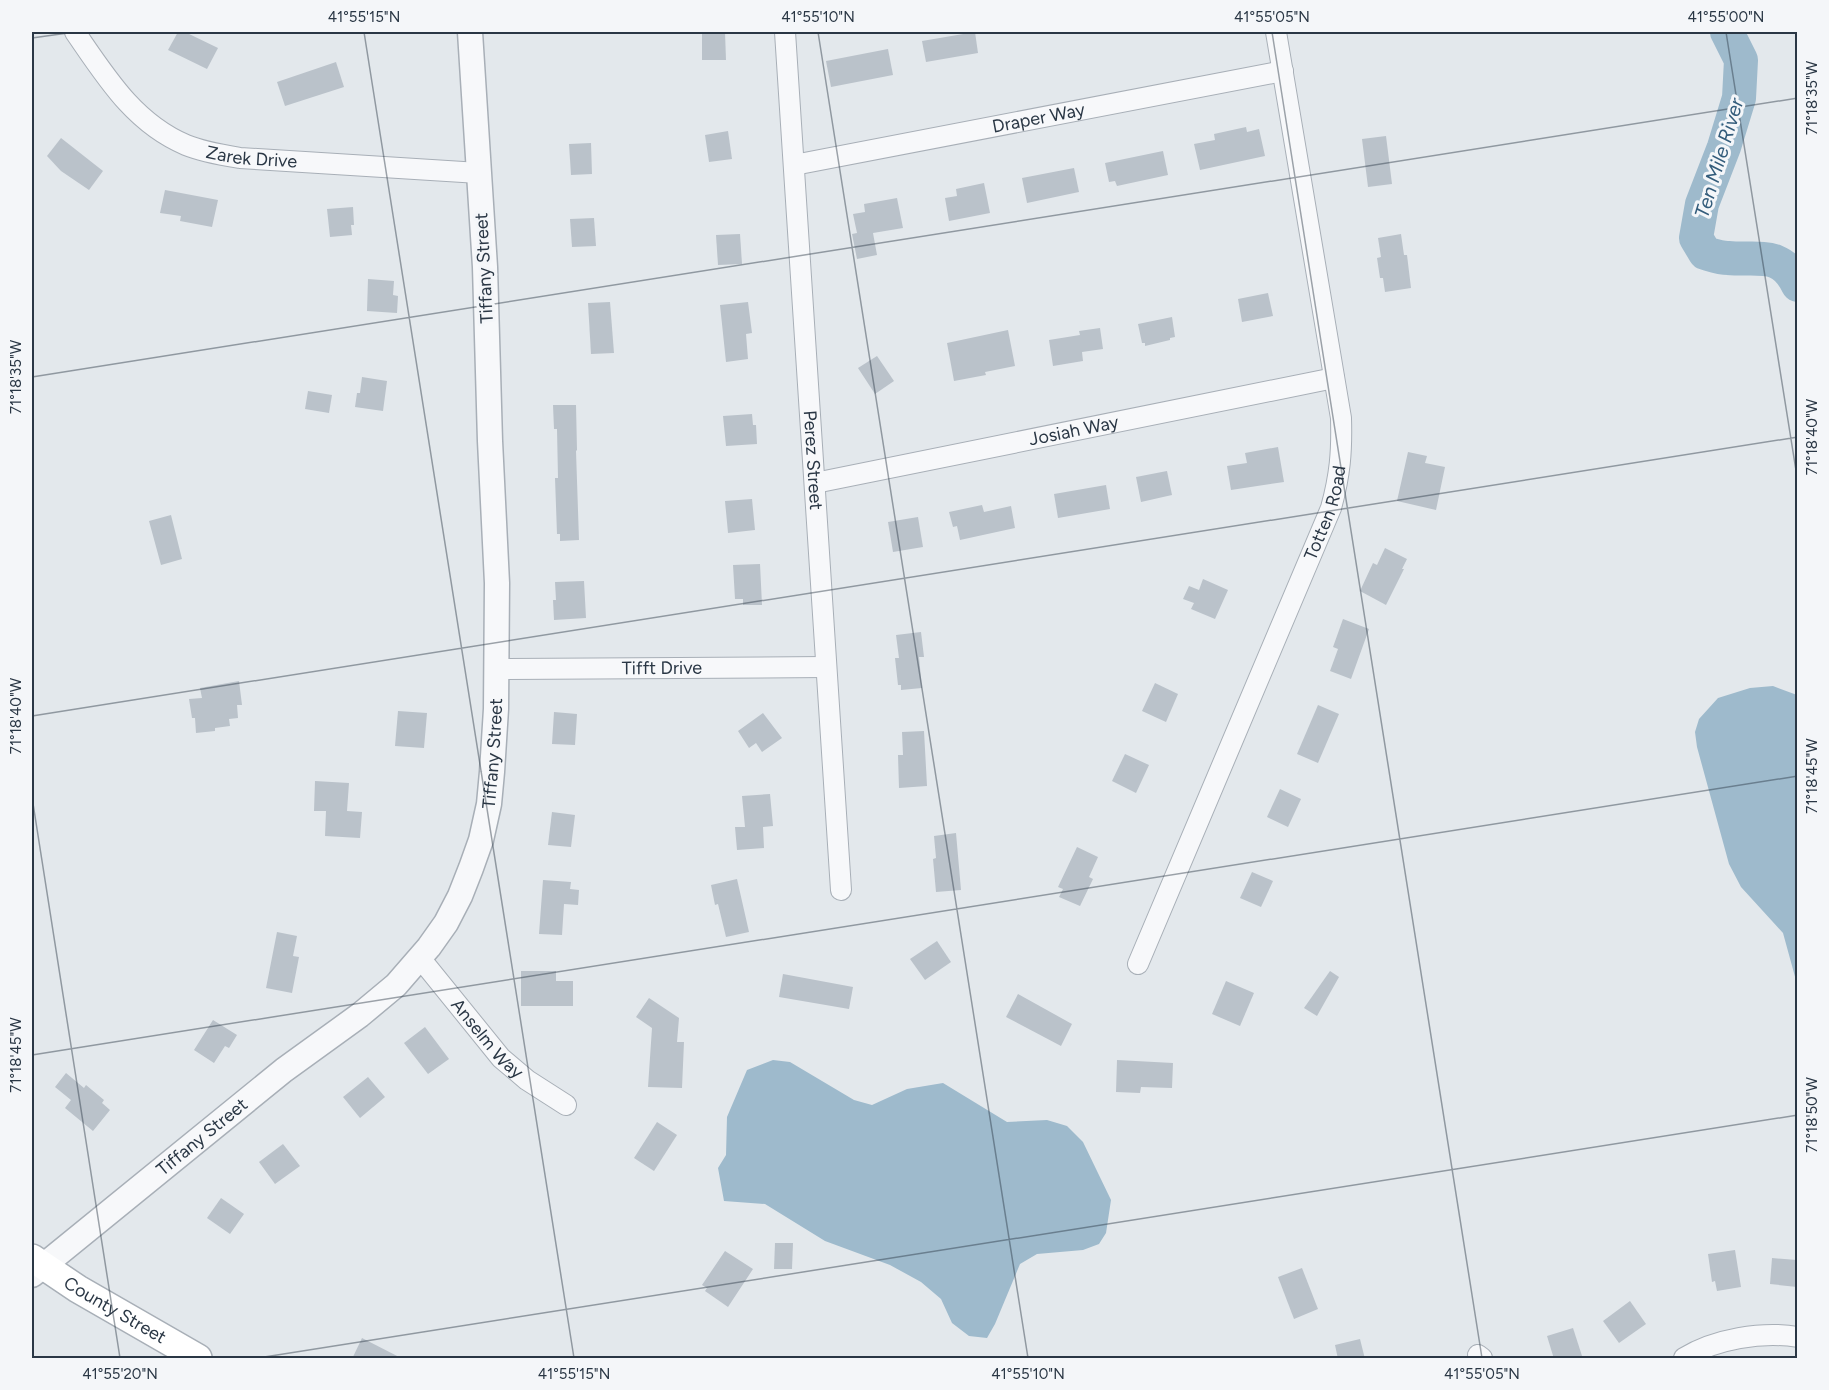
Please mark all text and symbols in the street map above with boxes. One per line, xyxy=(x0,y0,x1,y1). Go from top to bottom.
text: 41°55'15"N xyxy=(328,8,400,26)
text: 41°55'10"N xyxy=(781,8,855,26)
text: 41°55'05"N xyxy=(1234,8,1310,26)
text: 41°55'00"N xyxy=(1688,8,1764,26)
text: 71°18'35"W xyxy=(1803,60,1821,135)
water label: Ten Mile River xyxy=(1689,94,1749,221)
street label: Draper Way xyxy=(990,98,1087,138)
street label: Zarek Drive xyxy=(204,141,298,173)
street label: Tiffany Street xyxy=(470,212,498,324)
text: 71°18'35"W xyxy=(7,339,25,414)
text: 71°18'40"W xyxy=(1803,398,1821,475)
street label: Perez Street xyxy=(799,410,827,511)
street label: Josiah Way xyxy=(1027,411,1121,450)
street label: Totten Road xyxy=(1299,464,1350,563)
street label: Tifft Drive xyxy=(622,657,702,679)
text: 71°18'40"W xyxy=(7,677,25,754)
street label: Tiffany Street xyxy=(478,698,507,810)
text: 71°18'45"W xyxy=(1803,738,1821,814)
street label: Anselm Way xyxy=(446,994,528,1084)
text: 71°18'45"W xyxy=(7,1017,25,1093)
text: 71°18'50"W xyxy=(1803,1077,1821,1153)
street label: Tiffany Street xyxy=(152,1093,252,1180)
street label: County Street xyxy=(60,1272,170,1348)
text: 41°55'20"N xyxy=(82,1365,158,1383)
text: 41°55'15"N xyxy=(538,1365,610,1383)
text: 41°55'10"N xyxy=(991,1365,1065,1383)
text: 41°55'05"N xyxy=(1444,1365,1520,1383)

